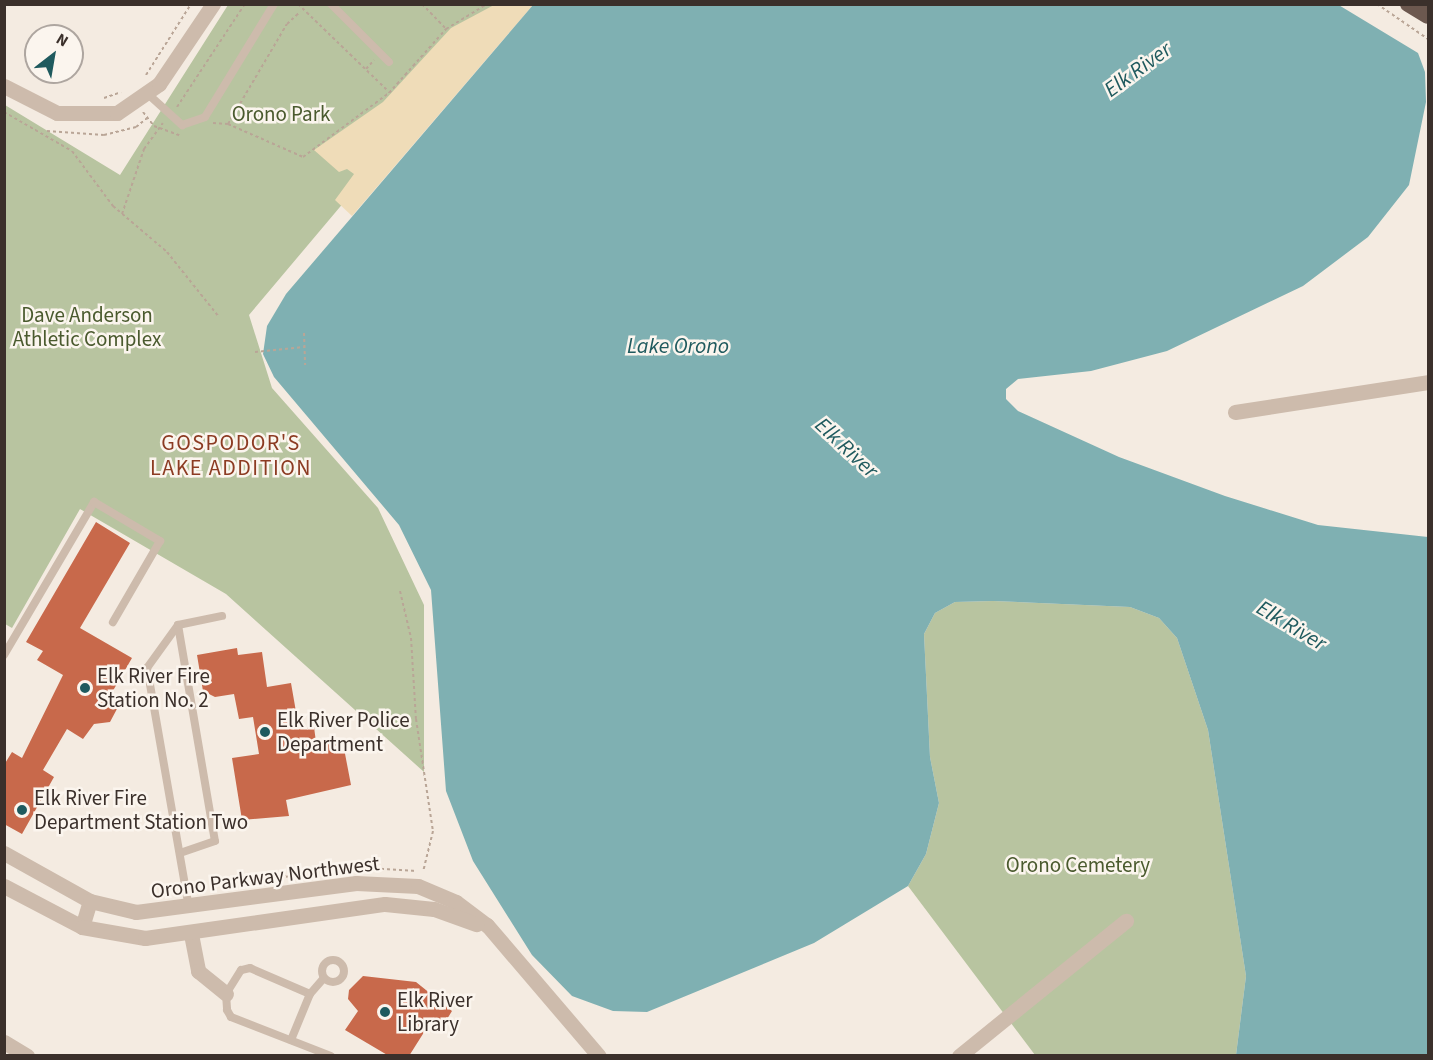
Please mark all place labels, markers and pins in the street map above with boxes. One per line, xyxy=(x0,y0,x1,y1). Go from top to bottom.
place label: Elk River Fire Station No. 2 xyxy=(97,663,210,713)
marker: Elk River Fire Station No. 2 xyxy=(78,681,92,695)
place label: Elk River Police Department xyxy=(277,707,410,757)
marker: Elk River Police Department xyxy=(258,725,272,739)
place label: Elk River Fire Department Station Two xyxy=(34,785,248,835)
marker: Elk River Fire Department Station Two xyxy=(15,803,29,817)
place label: Elk River Library xyxy=(397,987,473,1037)
marker: Elk River Library xyxy=(378,1005,392,1019)

